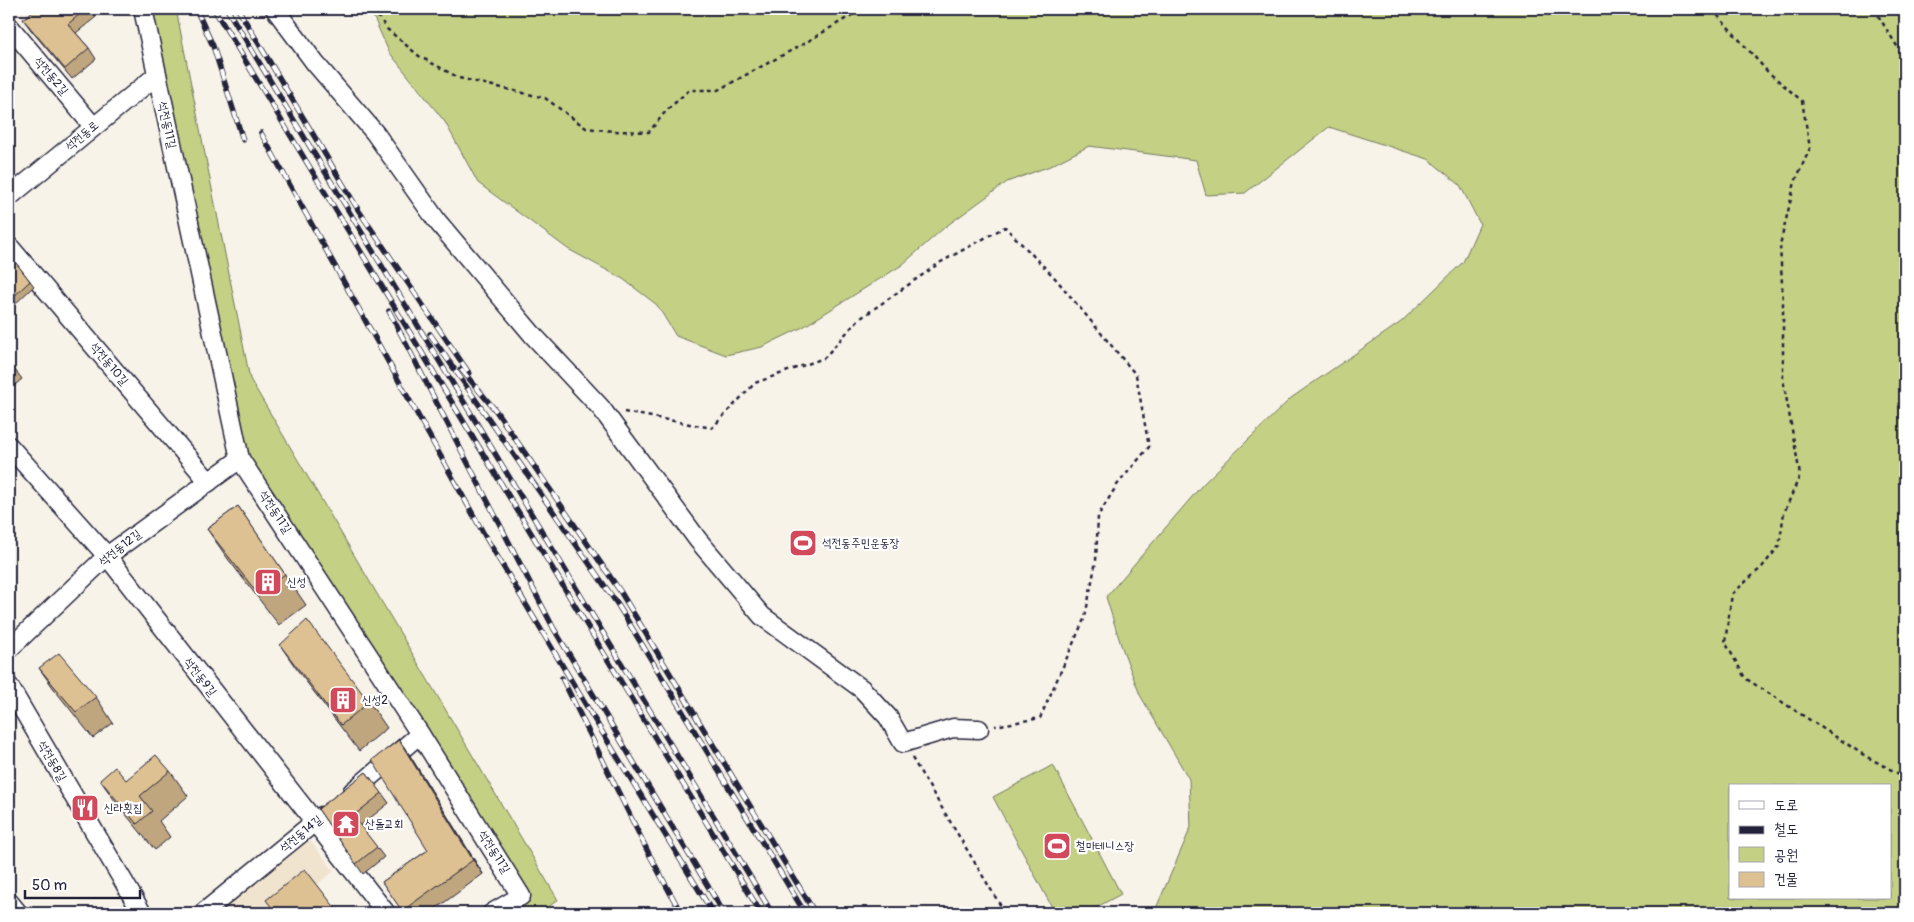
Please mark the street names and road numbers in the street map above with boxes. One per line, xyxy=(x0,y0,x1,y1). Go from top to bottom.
street label: 석전동2길 xyxy=(31,54,72,98)
street label: 석전동11길 xyxy=(155,100,179,150)
street label: 석전동로 xyxy=(62,118,102,154)
street label: 석전동10길 xyxy=(87,339,132,389)
street label: 석전동11길 xyxy=(256,488,295,537)
street label: 석전동12길 xyxy=(96,526,145,569)
street label: 석전동9길 xyxy=(180,655,220,700)
street label: 석전동8길 xyxy=(34,738,70,784)
street label: 석전동14길 xyxy=(277,812,326,856)
street label: 석전동11길 xyxy=(475,828,513,877)

